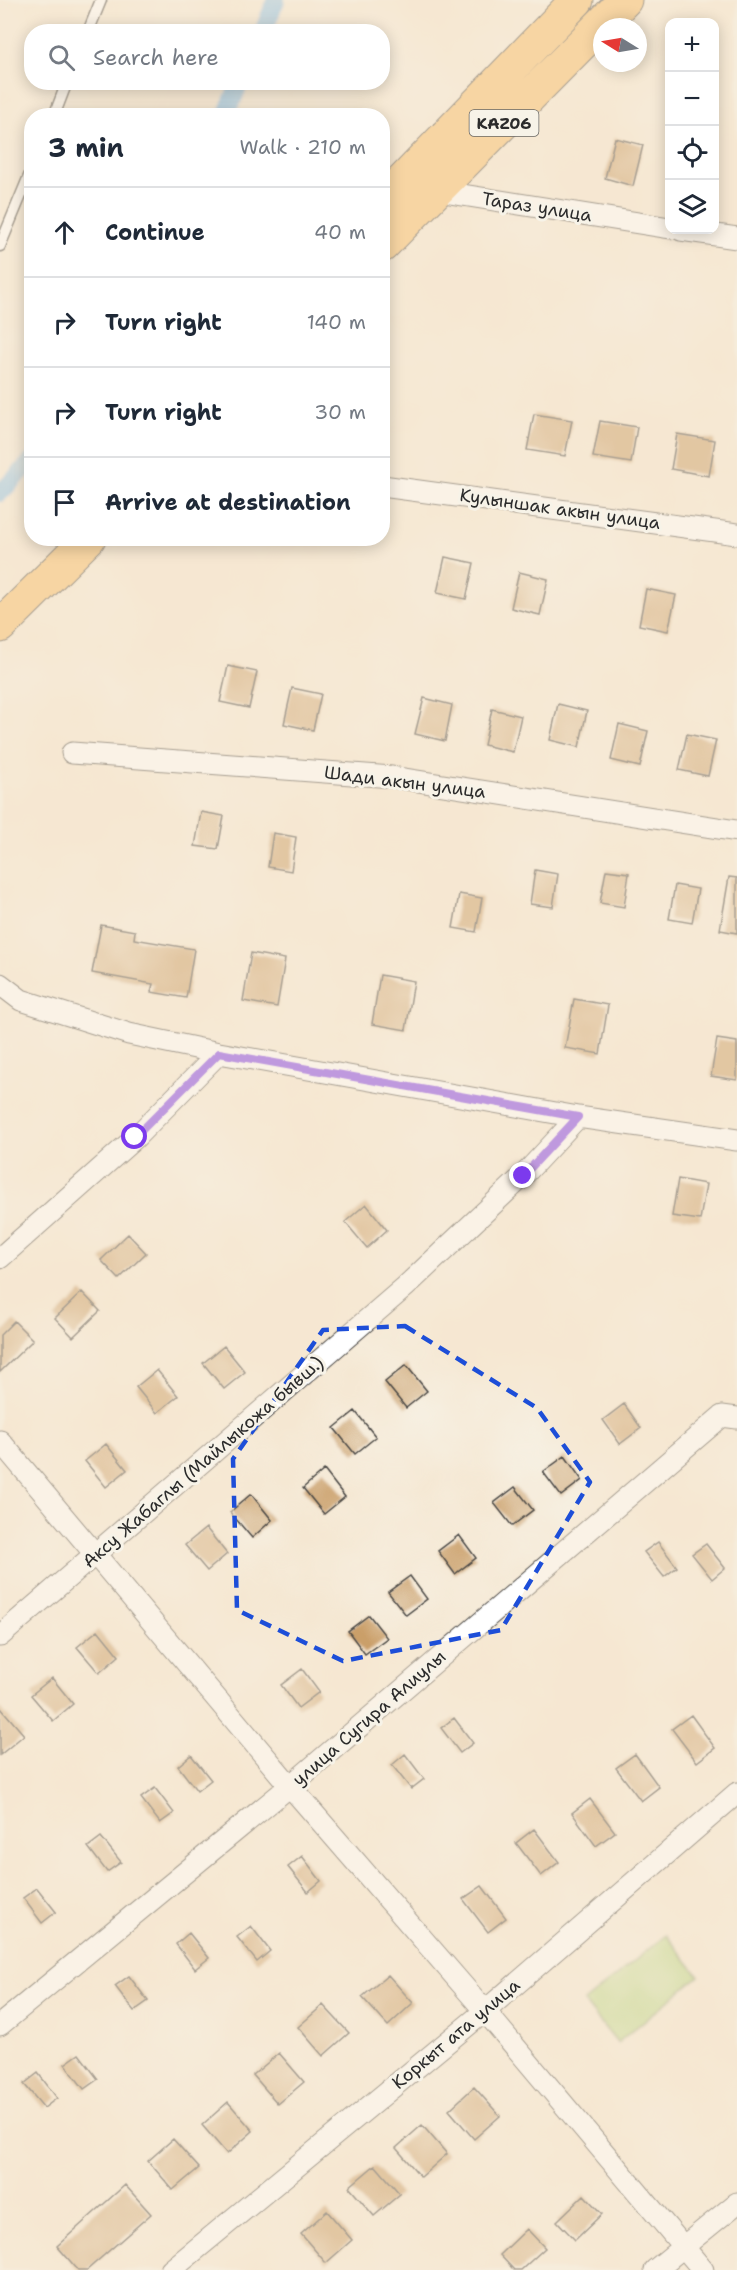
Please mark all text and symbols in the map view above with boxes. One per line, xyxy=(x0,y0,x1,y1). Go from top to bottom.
north arrow xyxy=(593,18,647,72)
map controls xyxy=(665,18,719,234)
button: + xyxy=(665,18,719,72)
search box xyxy=(24,24,390,90)
icon: search xyxy=(45,41,78,74)
text: Search here xyxy=(93,43,219,72)
button: − xyxy=(665,72,719,126)
road number: KАZ06 xyxy=(470,110,538,136)
button: locate xyxy=(665,126,719,180)
text: 3 min xyxy=(48,130,124,165)
text: Walk · 210 m xyxy=(240,134,366,160)
button: layers xyxy=(665,180,719,234)
street label: Тараз улица xyxy=(480,186,594,228)
icon: ahead xyxy=(48,216,81,249)
text: Continue xyxy=(105,218,205,247)
text: 40 m xyxy=(314,219,366,245)
icon: right xyxy=(48,306,81,339)
text: Turn right xyxy=(105,308,222,337)
text: 140 m xyxy=(307,309,366,335)
icon: right xyxy=(48,396,81,429)
text: Turn right xyxy=(105,398,222,427)
text: 30 m xyxy=(314,399,366,425)
street label: Кулыншак акын улица xyxy=(458,483,662,535)
icon: arrive xyxy=(48,486,81,519)
text: Arrive at destination xyxy=(105,488,351,517)
street label: Шади акын улица xyxy=(323,760,487,804)
route start xyxy=(121,1123,147,1149)
route end xyxy=(509,1162,535,1188)
street label: Аксу Жабаглы (Майлыкожа бывш.) xyxy=(77,1351,329,1573)
street label: улица Сугира Алиулы xyxy=(287,1645,451,1791)
street label: Коркыт ата улица xyxy=(387,1973,525,2095)

